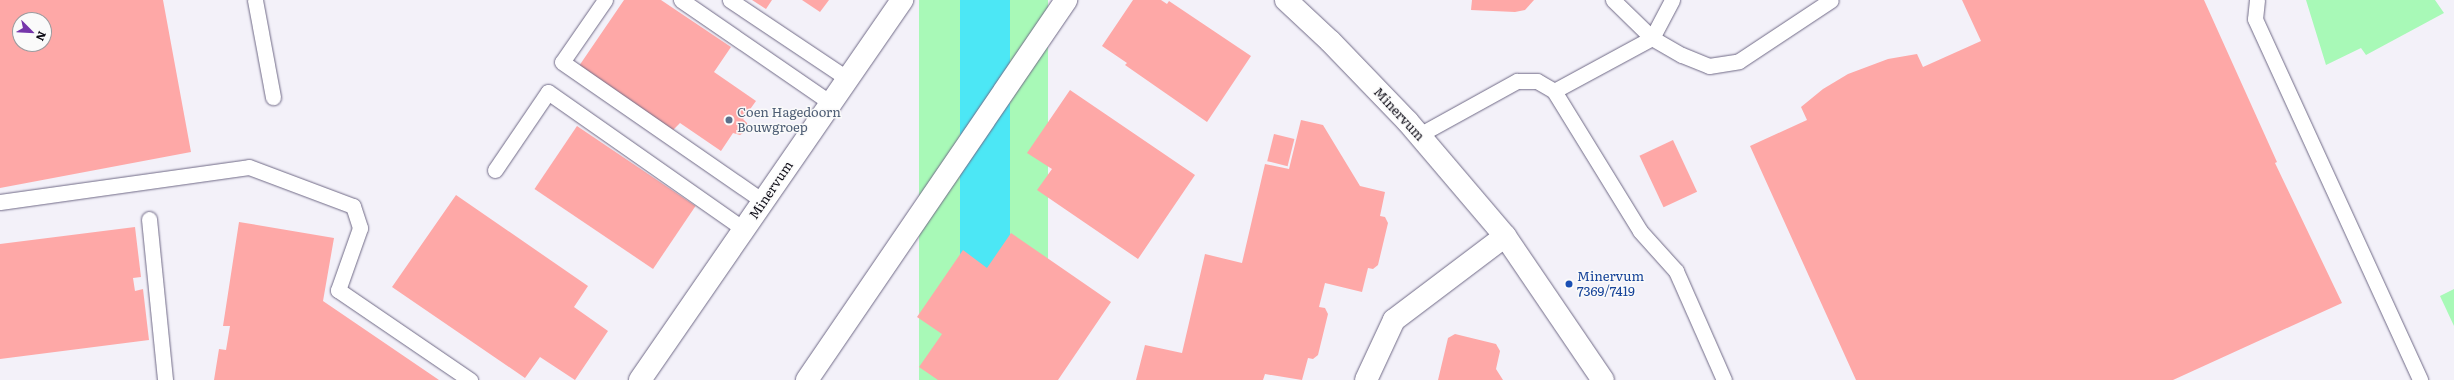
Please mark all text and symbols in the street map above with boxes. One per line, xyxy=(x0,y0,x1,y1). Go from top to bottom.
north arrow xyxy=(12,12,52,52)
text: N xyxy=(33,29,51,44)
street label: Minervum xyxy=(1370,84,1428,144)
place label: Coen Hagedoorn Bouwgroep xyxy=(737,105,841,136)
marker: Coen Hagedoorn Bouwgroep xyxy=(724,115,734,125)
street label: Minervum xyxy=(746,158,796,222)
place label: Minervum 7369/7419 xyxy=(1577,269,1644,300)
marker: Minervum 7369/7419 xyxy=(1564,279,1574,289)

